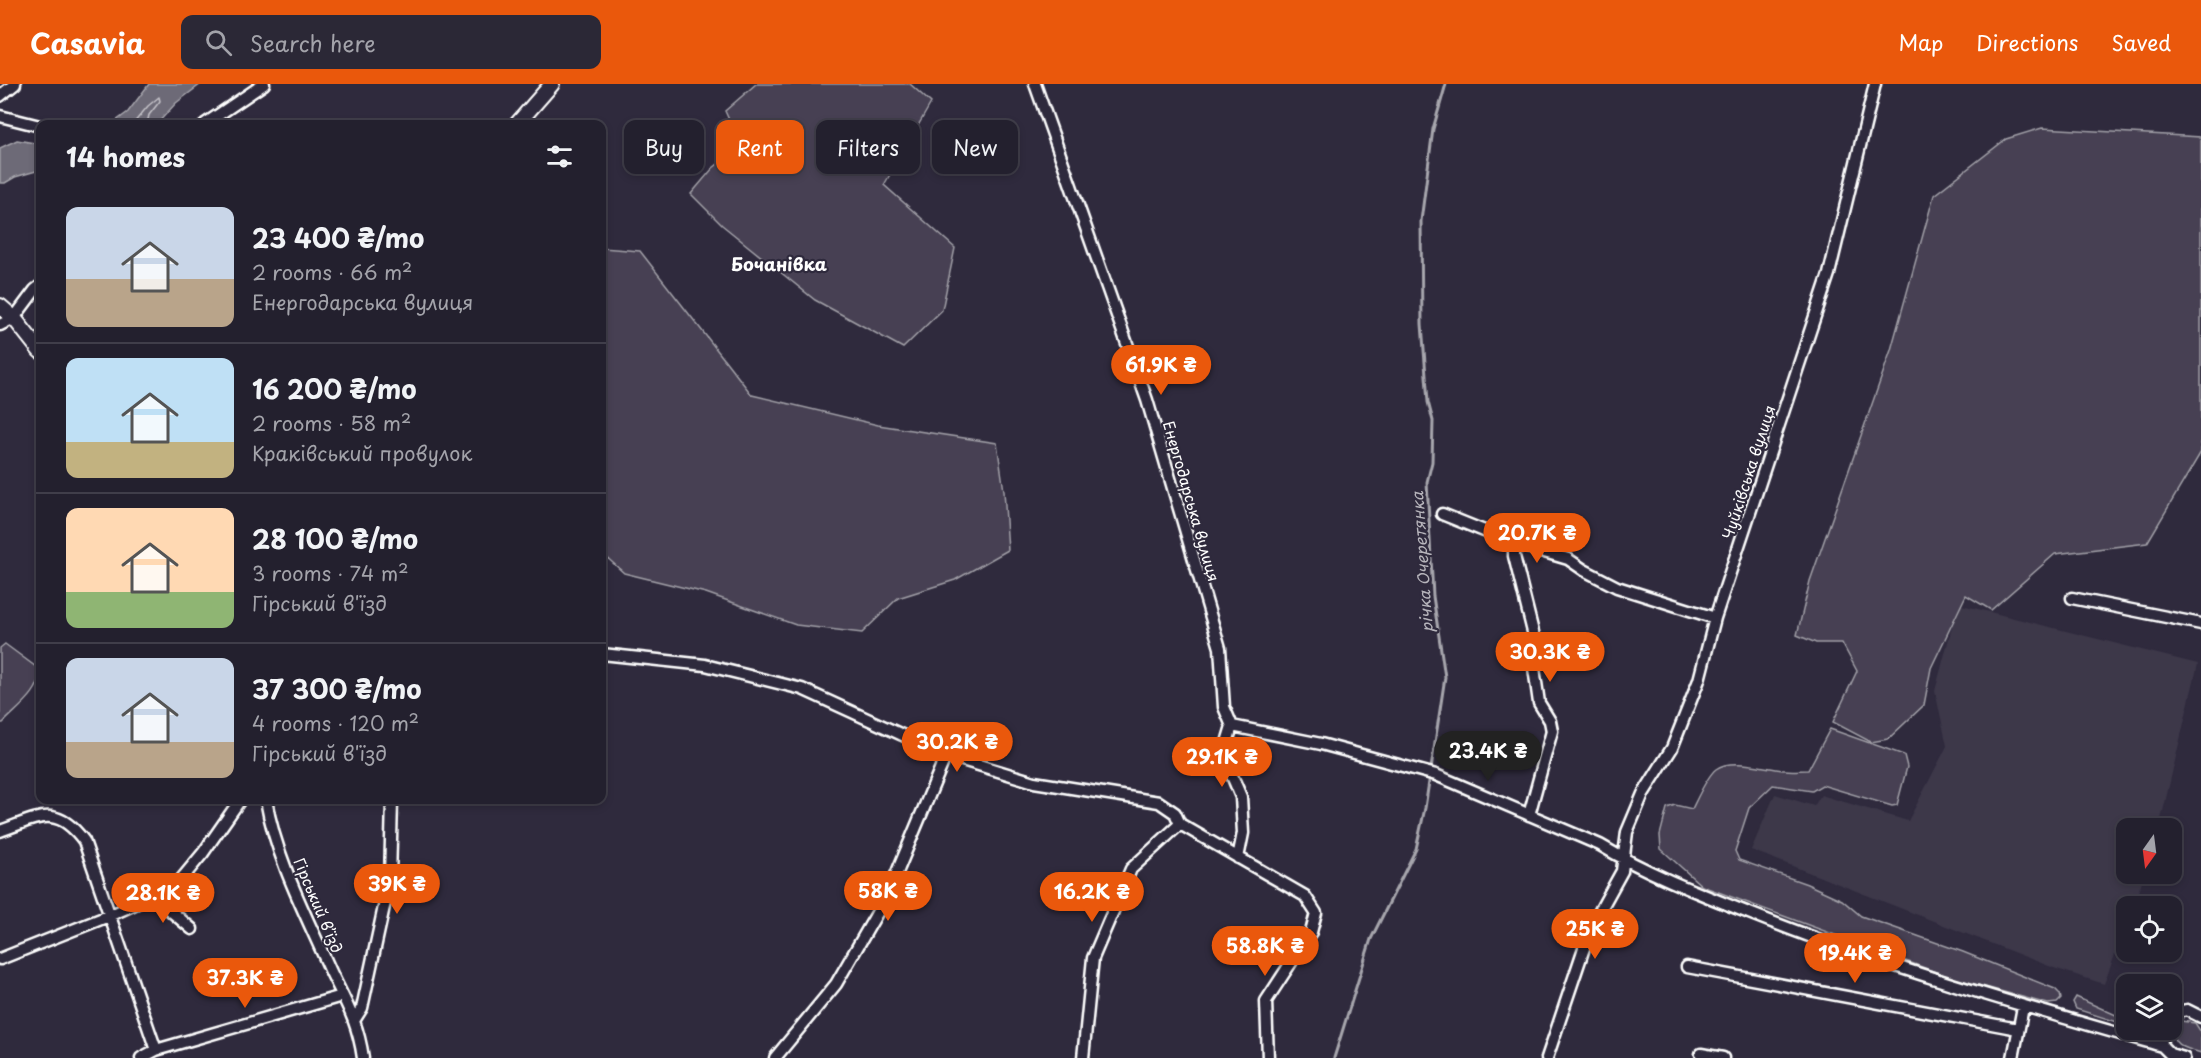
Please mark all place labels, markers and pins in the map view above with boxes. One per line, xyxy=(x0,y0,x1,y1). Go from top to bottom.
pin: 61.9K ₴ xyxy=(1106,345,1216,396)
pin: 20.7K ₴ xyxy=(1482,513,1592,564)
pin: 30.3K ₴ xyxy=(1495,632,1605,683)
pin: 30.2K ₴ xyxy=(902,722,1012,773)
pin: 23.4K ₴ xyxy=(1433,731,1543,782)
pin: 29.1K ₴ xyxy=(1167,737,1277,788)
pin: 39K ₴ xyxy=(355,864,439,915)
pin: 58K ₴ xyxy=(846,871,930,922)
pin: 16.2K ₴ xyxy=(1037,872,1147,923)
pin: 28.1K ₴ xyxy=(108,873,218,924)
pin: 25K ₴ xyxy=(1553,909,1637,960)
pin: 58.8K ₴ xyxy=(1210,926,1320,977)
pin: 19.4K ₴ xyxy=(1800,933,1910,984)
pin: 37.3K ₴ xyxy=(190,958,300,1009)

